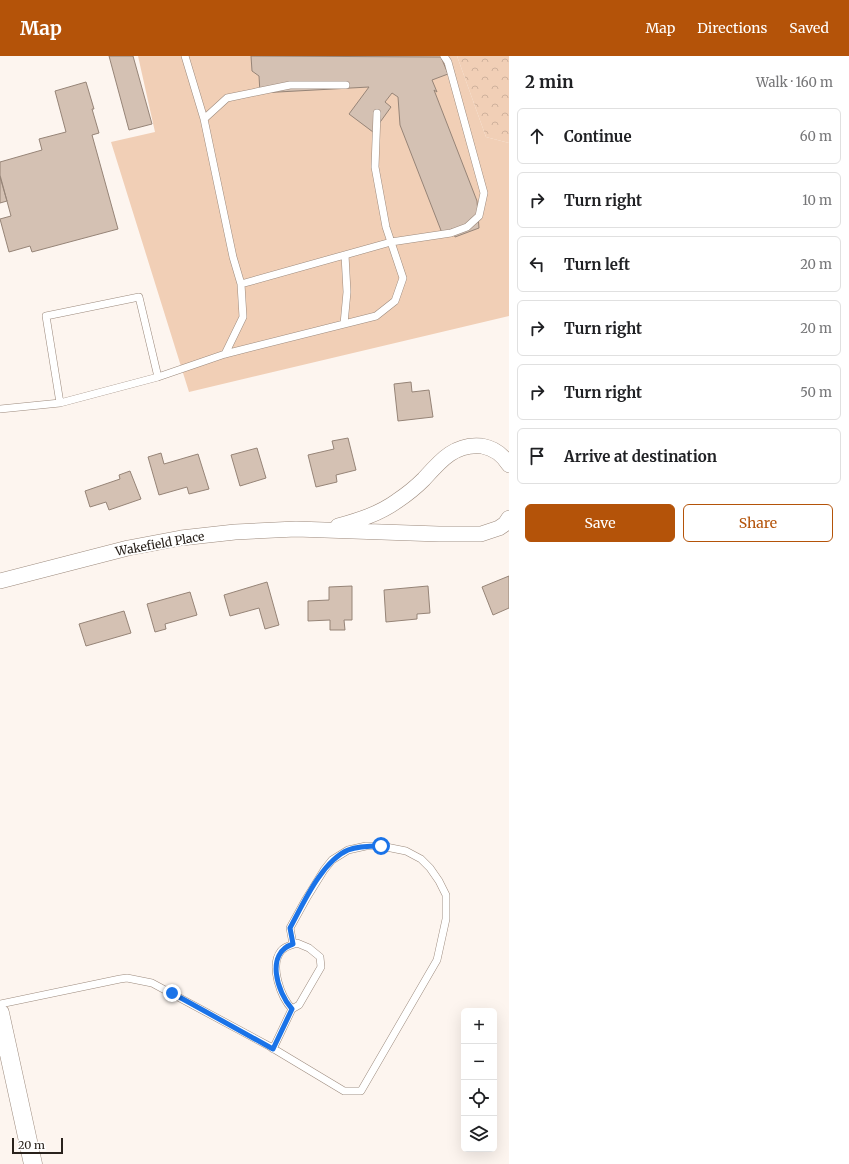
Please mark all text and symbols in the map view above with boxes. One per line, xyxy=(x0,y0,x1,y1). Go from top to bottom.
text: Map xyxy=(20,16,62,40)
text: Map xyxy=(645,19,675,37)
text: Directions xyxy=(697,19,767,37)
text: Saved xyxy=(789,19,829,37)
text: 2 min xyxy=(525,71,573,93)
text: Walk · 160 m xyxy=(756,74,833,91)
icon: ahead xyxy=(526,125,548,147)
text: Continue xyxy=(564,127,632,146)
text: 60 m xyxy=(800,128,832,145)
icon: right xyxy=(526,189,548,211)
text: Turn right xyxy=(564,191,642,210)
text: 10 m xyxy=(802,192,832,209)
icon: left xyxy=(526,253,548,275)
text: Turn left xyxy=(564,255,630,274)
text: 20 m xyxy=(800,256,832,273)
icon: right xyxy=(526,317,548,339)
text: Turn right xyxy=(564,319,642,338)
text: 20 m xyxy=(800,320,832,337)
icon: right xyxy=(526,381,548,403)
text: Turn right xyxy=(564,383,642,402)
text: 50 m xyxy=(800,384,832,401)
icon: arrive xyxy=(526,445,548,467)
text: Arrive at destination xyxy=(564,447,717,466)
button: Save xyxy=(525,504,675,542)
button: Share xyxy=(683,504,833,542)
street label: Wakefield Place xyxy=(113,528,206,559)
route start xyxy=(372,837,390,855)
route end xyxy=(163,984,181,1002)
map controls xyxy=(461,1008,497,1152)
button: + xyxy=(461,1008,497,1044)
button: − xyxy=(461,1044,497,1080)
button: locate xyxy=(461,1080,497,1116)
button: layers xyxy=(461,1116,497,1152)
scale bar xyxy=(12,1136,63,1155)
text: 20 m xyxy=(18,1138,45,1152)

